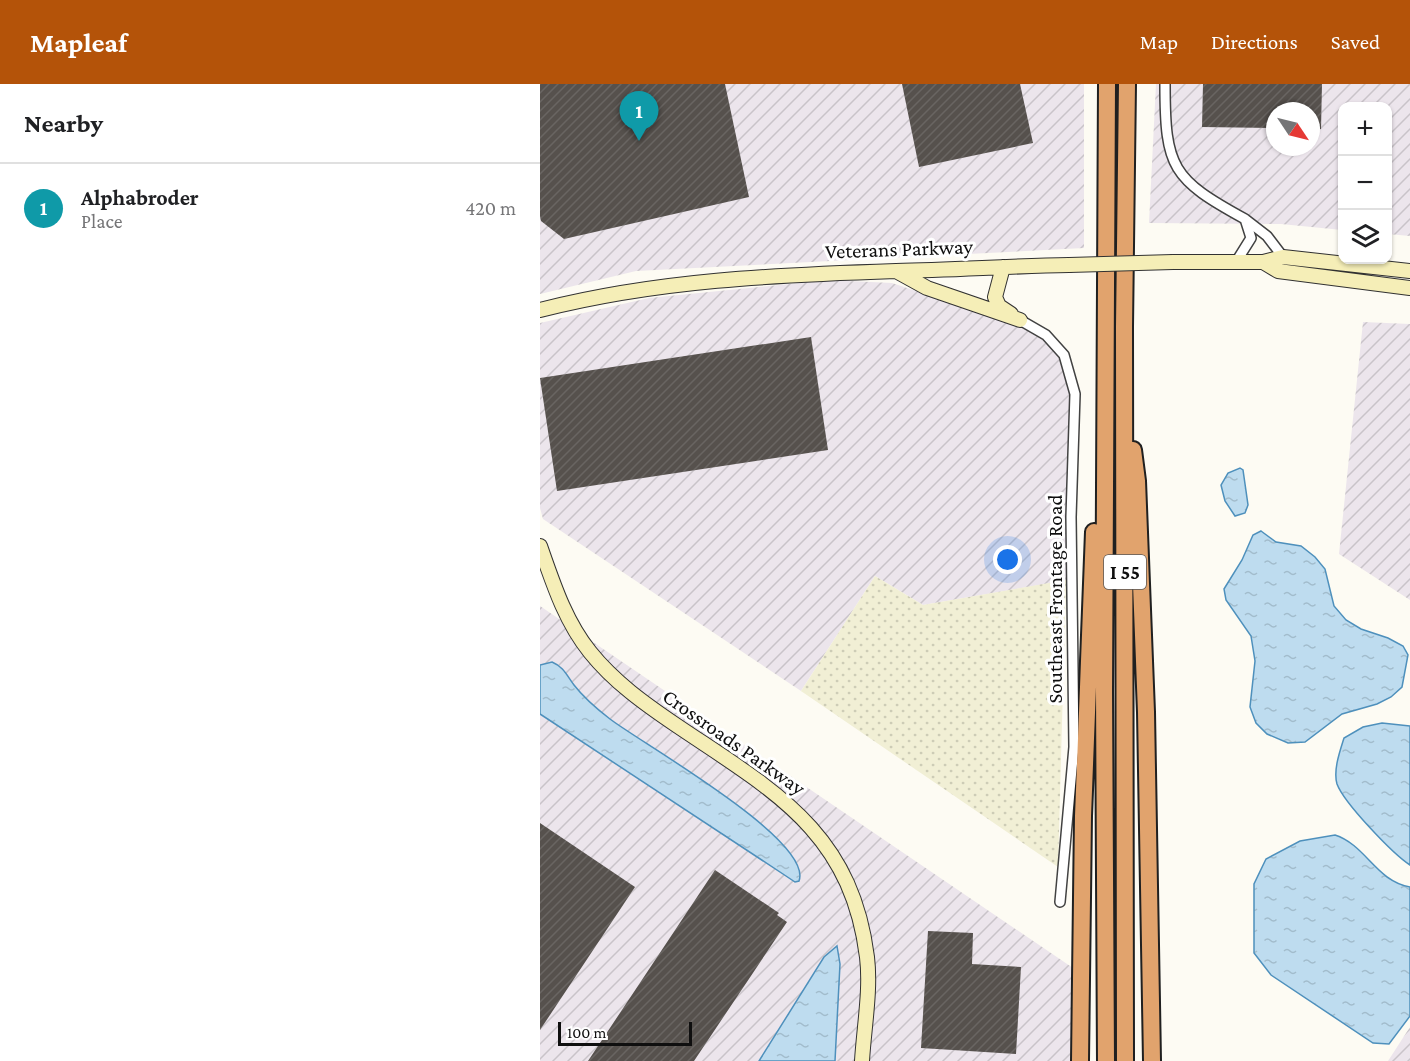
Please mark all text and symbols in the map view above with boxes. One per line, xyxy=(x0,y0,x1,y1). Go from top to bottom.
text: Mapleaf xyxy=(30,27,127,58)
text: Map xyxy=(1140,30,1178,54)
text: Directions xyxy=(1211,30,1298,54)
text: Saved xyxy=(1331,30,1380,54)
pin: 1 xyxy=(620,92,658,141)
north arrow xyxy=(1266,102,1320,156)
map controls xyxy=(1338,102,1392,264)
button: + xyxy=(1338,102,1392,156)
text: Nearby xyxy=(24,109,103,138)
button: − xyxy=(1338,156,1392,210)
text: Alphabroder xyxy=(81,185,199,210)
text: 1 xyxy=(40,197,47,219)
text: 420 m xyxy=(465,197,516,219)
text: Place xyxy=(81,210,123,232)
button: layers xyxy=(1338,210,1392,264)
street label: Veterans Parkway xyxy=(825,234,974,264)
street label: Southeast Frontage Road xyxy=(1043,495,1067,704)
your location xyxy=(993,545,1022,574)
road number: I 55 xyxy=(1104,555,1146,589)
street label: Crossroads Parkway xyxy=(658,684,810,800)
scale bar xyxy=(558,1019,692,1046)
text: 100 m xyxy=(567,1024,606,1041)

